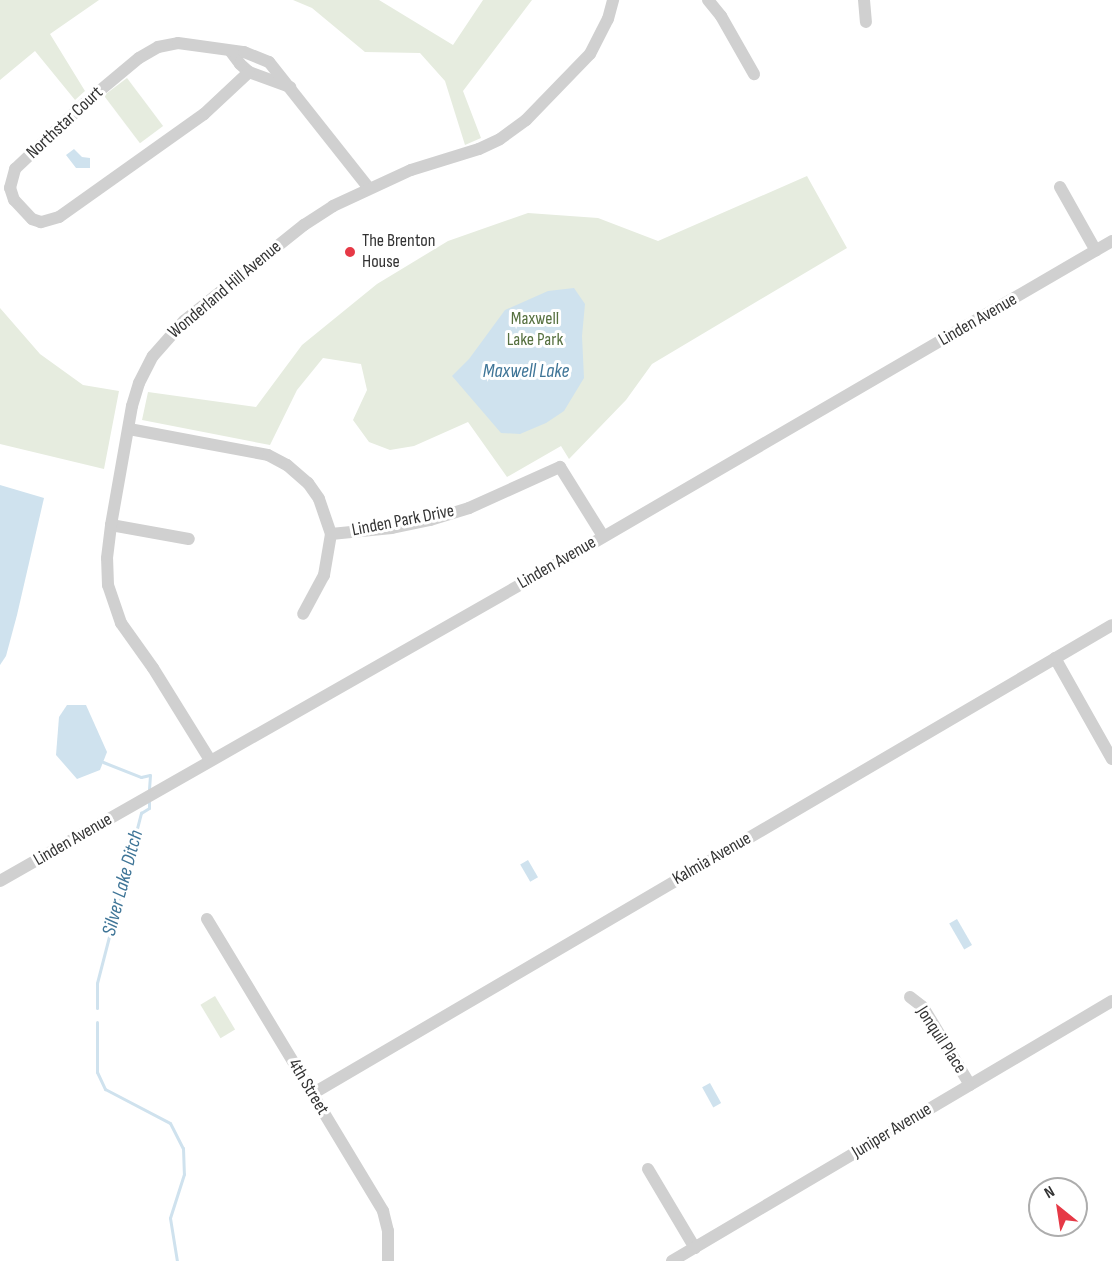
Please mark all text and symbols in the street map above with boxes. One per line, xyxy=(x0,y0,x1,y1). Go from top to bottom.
street label: Northstar Court xyxy=(22,82,108,164)
place label: The Brenton House xyxy=(362,231,435,274)
street label: Wonderland Hill Avenue xyxy=(164,236,286,344)
marker: The Brenton House xyxy=(343,245,357,259)
street label: Linden Avenue xyxy=(935,289,1021,351)
park label: Maxwell Lake Park xyxy=(507,309,563,352)
water label: Maxwell Lake xyxy=(483,359,569,383)
street label: Linden Park Drive xyxy=(350,501,456,541)
street label: Linden Avenue xyxy=(514,532,600,594)
street label: Linden Avenue xyxy=(30,809,116,871)
water label: Silver Lake Ditch xyxy=(97,828,149,938)
street label: Kalmia Avenue xyxy=(669,828,755,890)
street label: Jonquil Place xyxy=(911,1002,971,1078)
street label: 4th Street xyxy=(283,1055,333,1119)
street label: Juniper Avenue xyxy=(848,1099,936,1163)
north arrow xyxy=(1028,1177,1088,1237)
text: N xyxy=(1041,1182,1058,1203)

